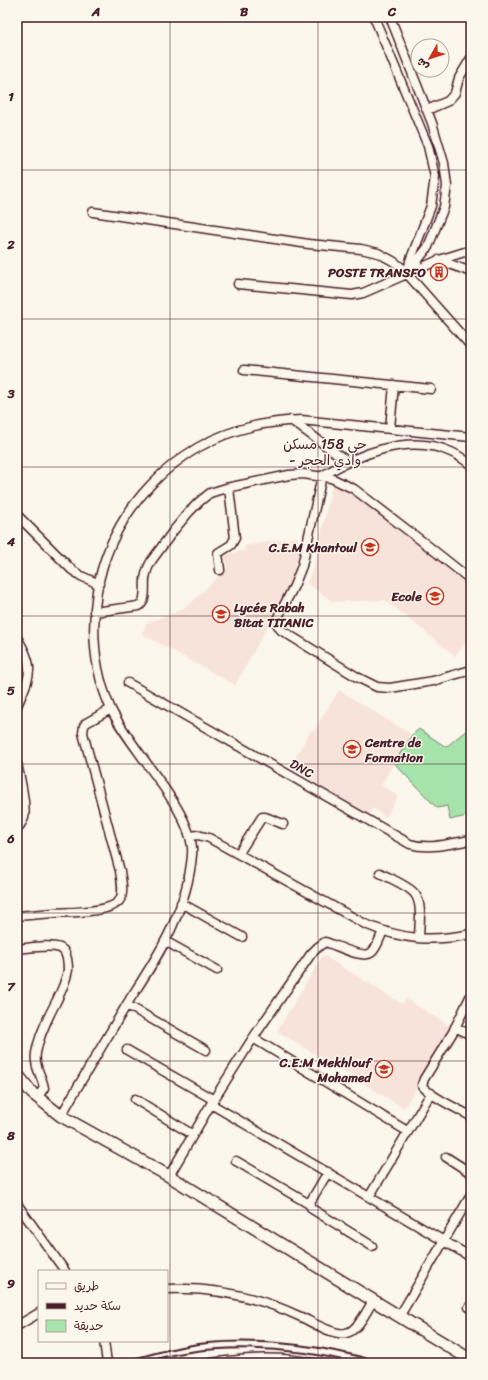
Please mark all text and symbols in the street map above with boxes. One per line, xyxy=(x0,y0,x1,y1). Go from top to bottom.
text: A xyxy=(91,0,100,23)
text: B xyxy=(240,0,249,23)
text: C xyxy=(387,0,397,23)
north arrow xyxy=(410,38,450,78)
text: ش xyxy=(411,53,434,75)
text: 1 xyxy=(8,85,14,108)
text: 2 xyxy=(6,233,15,256)
place label: POSTE TRANSFO xyxy=(328,261,427,284)
building icon: POSTE TRANSFO xyxy=(429,262,449,282)
text: 3 xyxy=(6,382,15,405)
district label: حي 158 مسكن - وادي الحجر xyxy=(283,432,367,473)
text: 4 xyxy=(6,530,16,553)
place label: C.E.M Khantoul xyxy=(268,536,358,559)
school or university icon: C.E.M Khantoul xyxy=(360,537,380,557)
place label: Ecole xyxy=(391,585,422,608)
school or university icon: Ecole xyxy=(425,586,445,606)
place label: Lycée Rabah Bitat TITANIC xyxy=(234,596,314,634)
school or university icon: Lycée Rabah Bitat TITANIC xyxy=(211,604,231,624)
text: 5 xyxy=(7,679,15,702)
place label: Centre de Formation xyxy=(364,731,424,769)
school or university icon: Centre de Formation xyxy=(342,739,362,759)
street label: DNC xyxy=(285,752,318,785)
text: 6 xyxy=(6,827,15,850)
text: 7 xyxy=(7,975,16,998)
place label: C.E.M Mekhlouf Mohamed xyxy=(278,1051,373,1089)
school or university icon: C.E.M Mekhlouf Mohamed xyxy=(374,1059,394,1079)
text: 8 xyxy=(6,1124,15,1147)
legend xyxy=(38,1270,168,1342)
text: 9 xyxy=(7,1272,15,1295)
text: طريق xyxy=(74,1275,99,1297)
text: سكة حديد xyxy=(74,1295,121,1317)
text: حديقة xyxy=(74,1315,103,1337)

